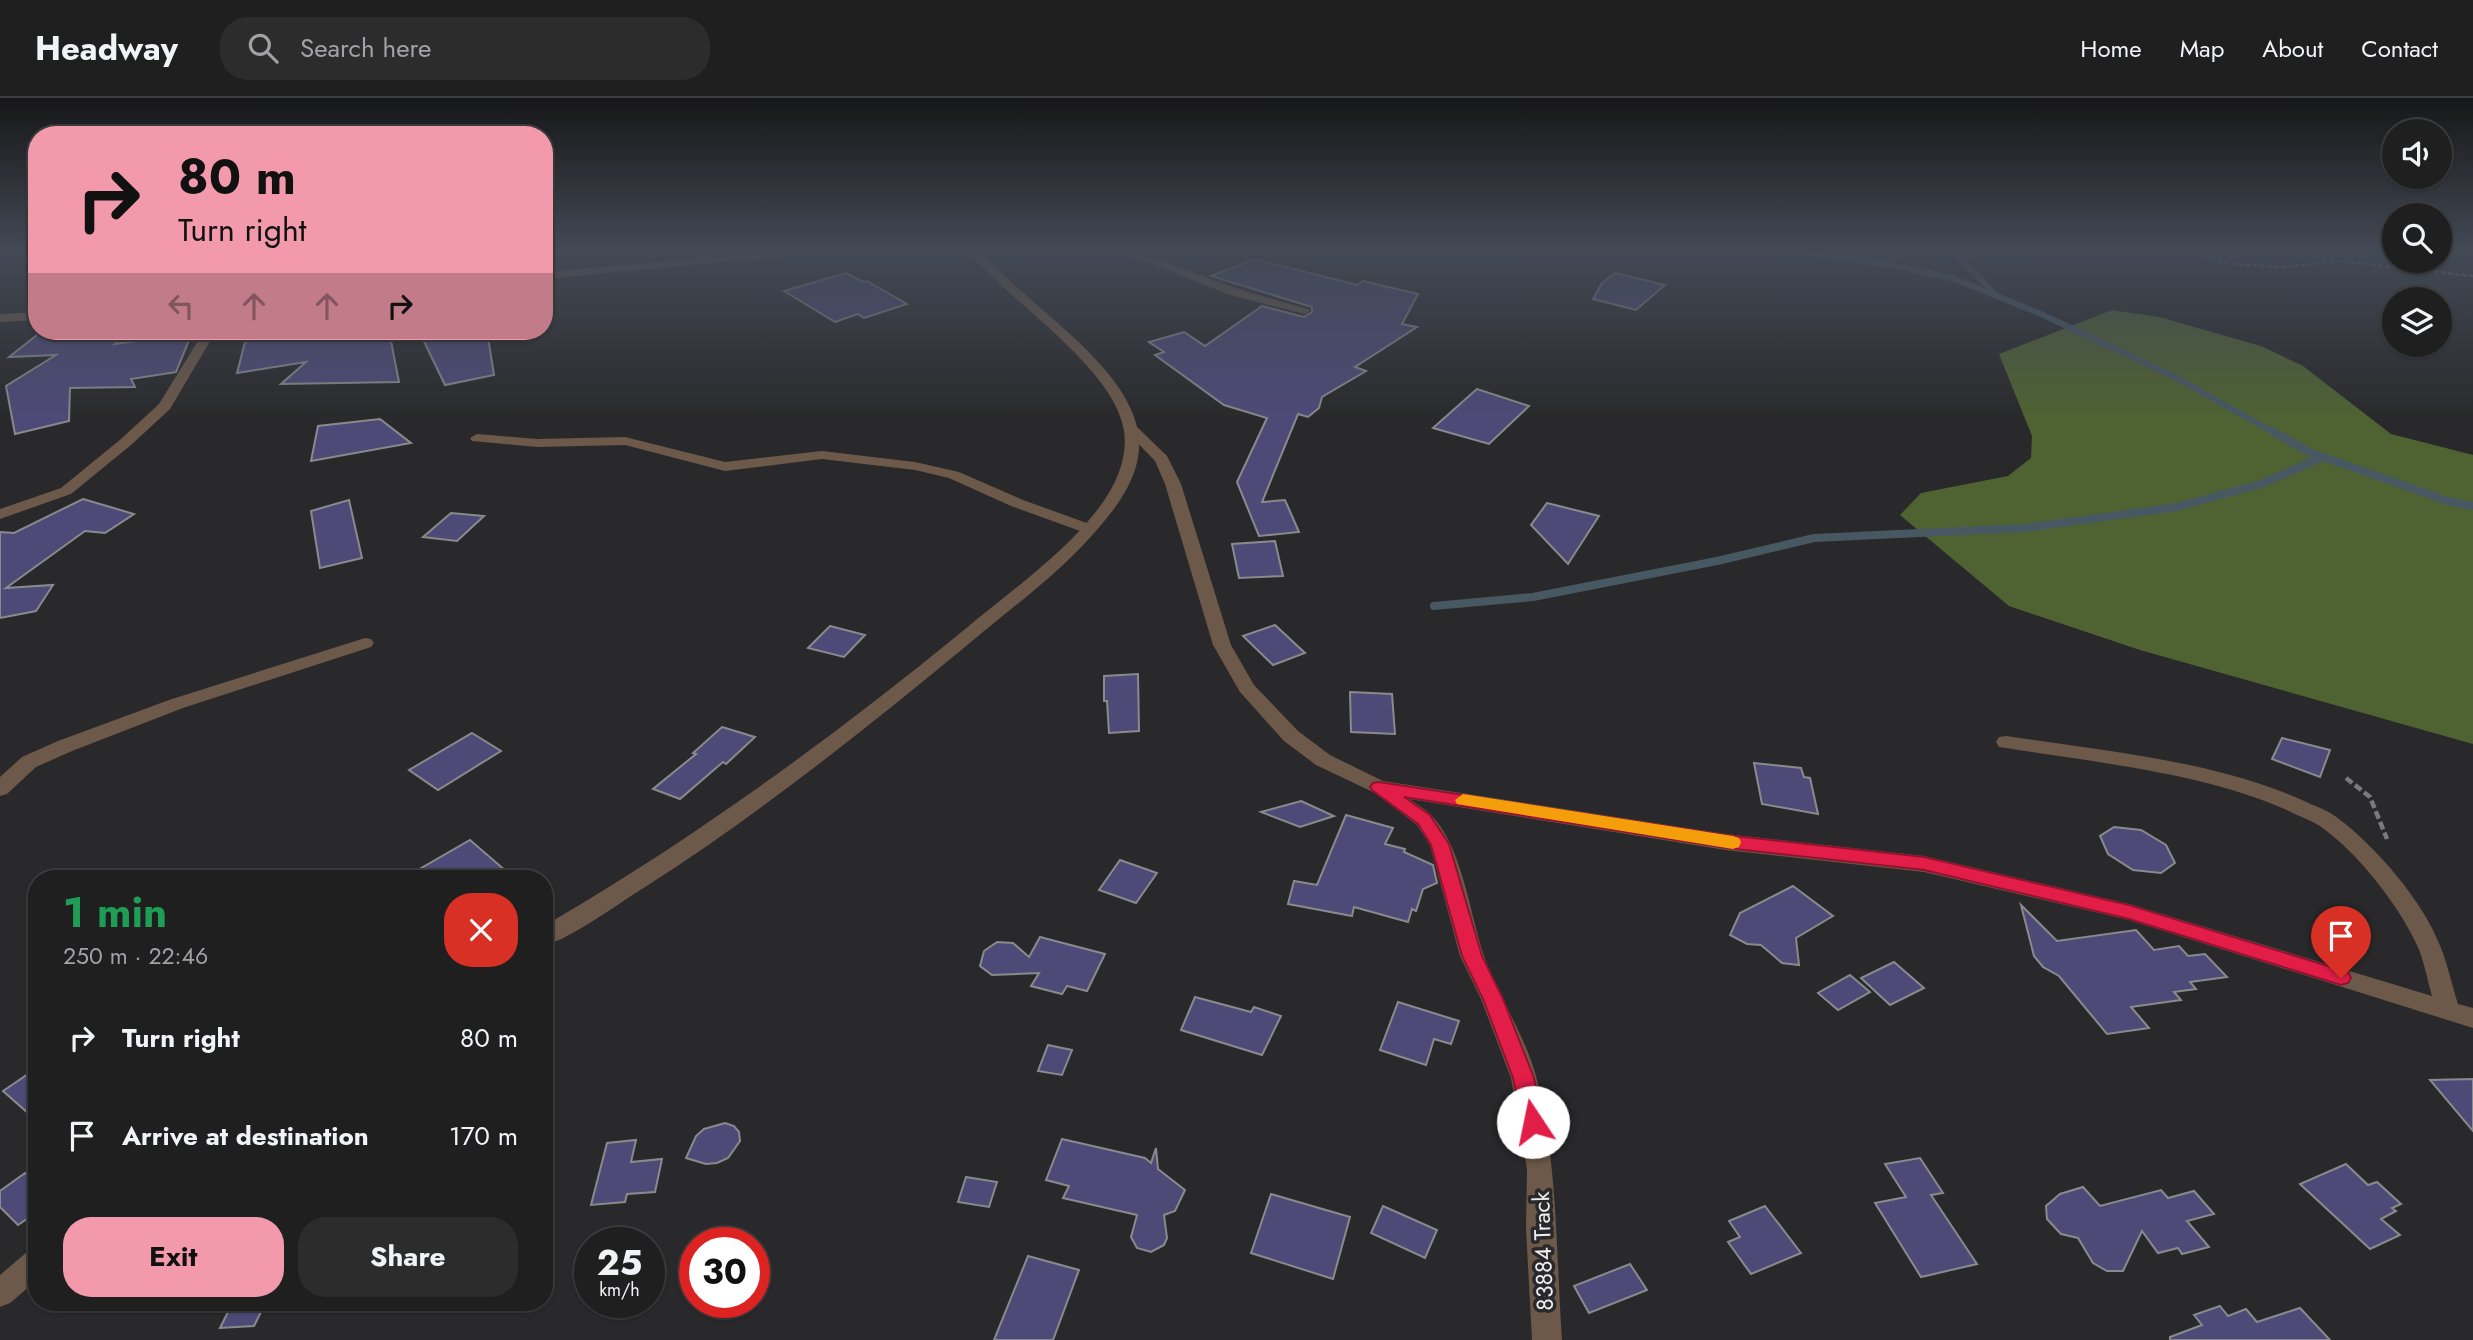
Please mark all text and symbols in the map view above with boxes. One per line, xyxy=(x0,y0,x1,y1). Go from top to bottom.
search box xyxy=(220,17,710,80)
text: Headway xyxy=(35,25,178,72)
icon: search xyxy=(244,29,282,67)
text: Search here xyxy=(300,29,431,67)
text: Home xyxy=(2080,31,2142,66)
text: Map xyxy=(2180,31,2224,66)
text: About xyxy=(2262,31,2323,66)
text: Contact xyxy=(2361,31,2438,66)
map controls xyxy=(2382,119,2452,357)
button: sound xyxy=(2382,119,2452,189)
text: 80 m xyxy=(178,142,296,212)
icon: right xyxy=(63,154,154,245)
button: search xyxy=(2382,203,2452,273)
text: Turn right xyxy=(178,207,307,253)
icon: left xyxy=(162,287,200,325)
icon: ahead xyxy=(235,287,273,325)
icon: ahead xyxy=(308,287,346,325)
icon: right xyxy=(381,287,419,325)
button: layers xyxy=(2382,287,2452,357)
text: 1 min xyxy=(63,882,167,943)
button: close xyxy=(444,893,518,967)
pin xyxy=(2311,906,2371,978)
icon: arrive xyxy=(2322,917,2360,955)
text: 250 m · 22:46 xyxy=(63,939,208,973)
icon: right xyxy=(63,1019,101,1057)
text: Turn right xyxy=(122,1019,240,1057)
text: 80 m xyxy=(460,1019,518,1057)
position arrow xyxy=(1496,1085,1570,1159)
icon: arrive xyxy=(63,1117,101,1155)
text: Arrive at destination xyxy=(122,1117,369,1155)
text: 170 m xyxy=(449,1117,518,1155)
street label: 83884 Track xyxy=(1524,1190,1562,1311)
button: Exit xyxy=(63,1217,284,1297)
button: Share xyxy=(298,1217,518,1297)
speed limit sign: 30 xyxy=(679,1227,770,1318)
text: 25 xyxy=(597,1238,642,1288)
text: km/h xyxy=(599,1277,640,1303)

